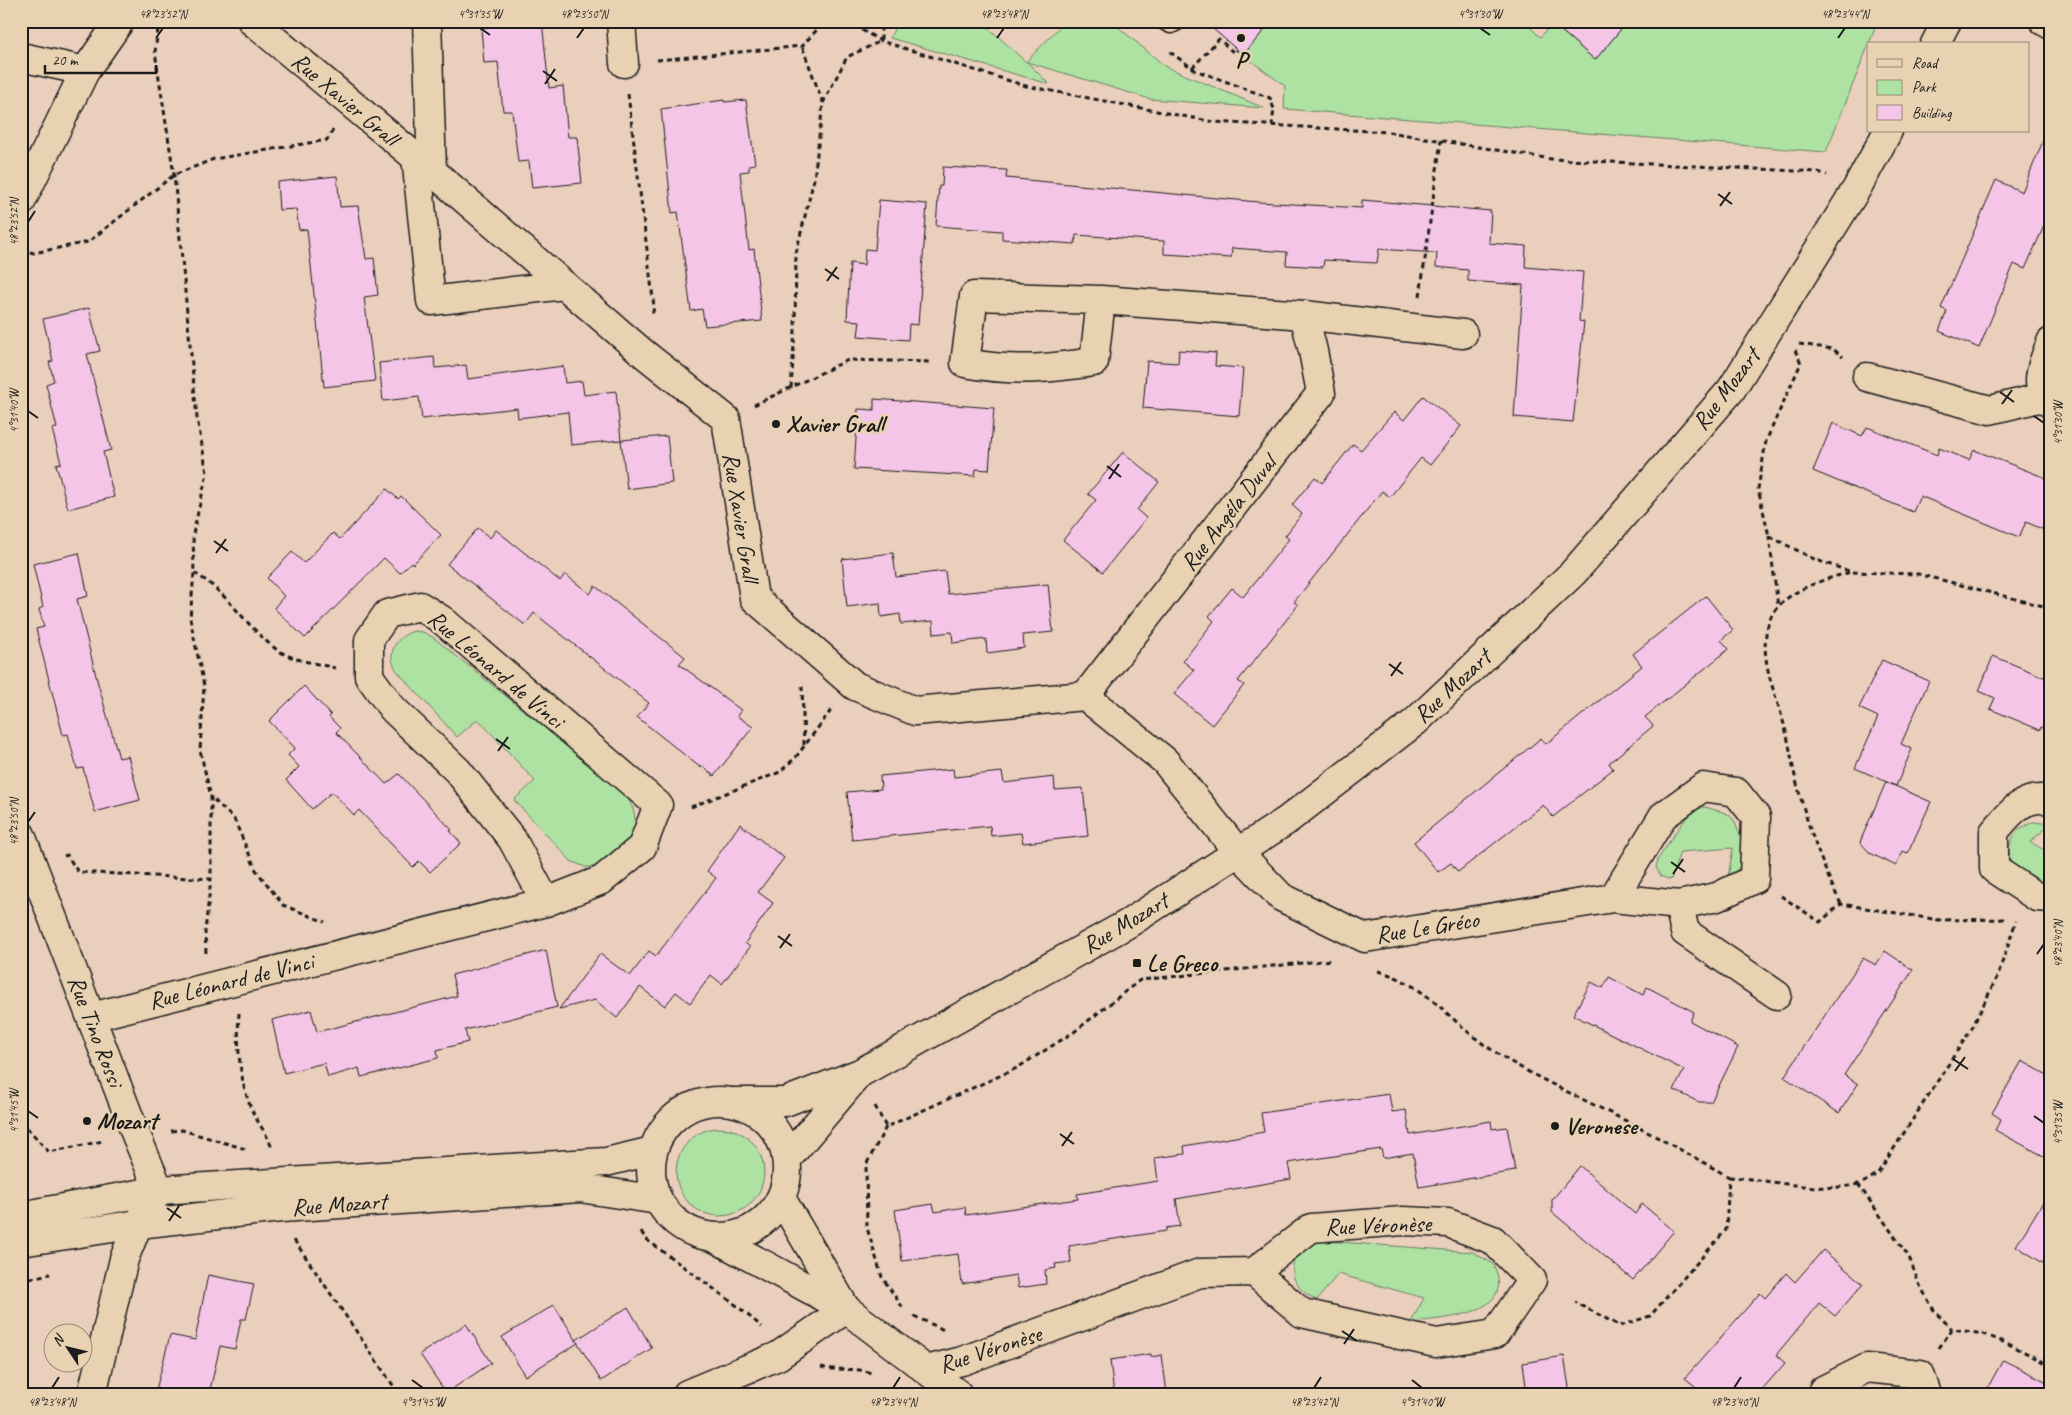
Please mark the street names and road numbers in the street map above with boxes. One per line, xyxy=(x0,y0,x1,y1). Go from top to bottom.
street label: Rue Xavier Grall xyxy=(285,46,408,155)
street label: Rue Mozart xyxy=(1685,340,1768,436)
street label: Rue Angéla Duval xyxy=(1174,446,1285,577)
street label: Rue Xavier Grall xyxy=(716,450,767,588)
street label: Rue Léonard de Vinci xyxy=(422,603,572,736)
street label: Rue Mozart xyxy=(1407,641,1499,729)
street label: Rue Mozart xyxy=(1077,884,1176,960)
street label: Rue Le Gréco xyxy=(1373,904,1482,950)
street label: Rue Léonard de Vinci xyxy=(145,945,319,1016)
street label: Rue Tino Rossi xyxy=(61,971,132,1094)
street label: Rue Mozart xyxy=(291,1186,390,1222)
street label: Rue Véronèse xyxy=(1325,1208,1434,1242)
street label: Rue Véronèse xyxy=(935,1318,1047,1380)

